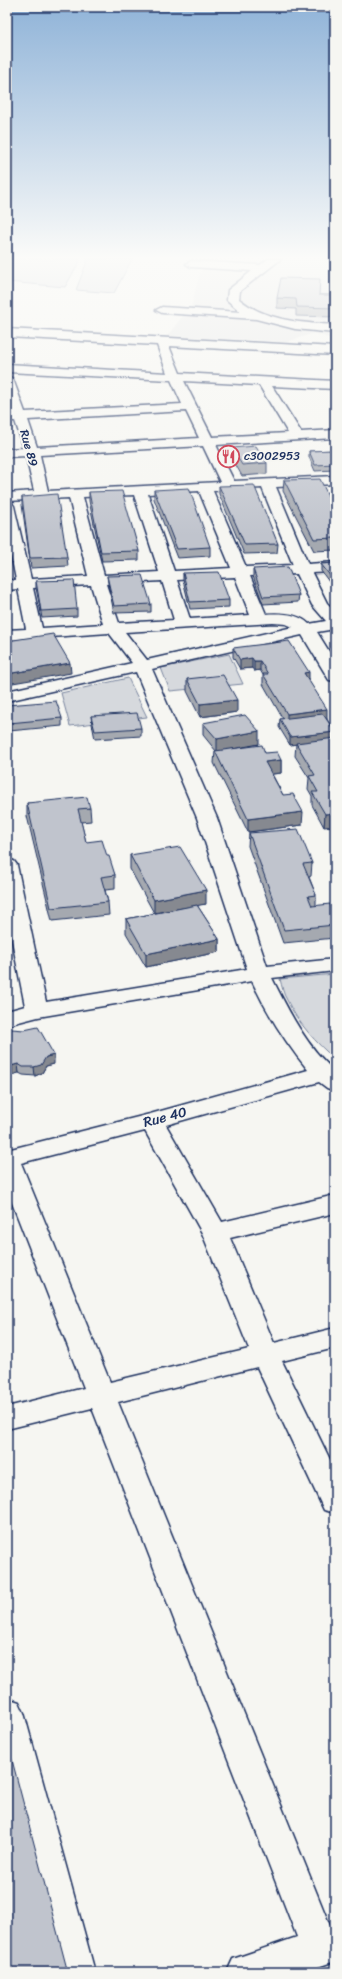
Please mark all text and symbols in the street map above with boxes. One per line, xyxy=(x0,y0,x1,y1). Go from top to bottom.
street label: Rue 89 xyxy=(13,427,45,469)
restaurant icon: c3002953 xyxy=(215,443,241,469)
place label: c3002953 xyxy=(244,445,300,467)
street label: Rue 40 xyxy=(140,1099,190,1135)

